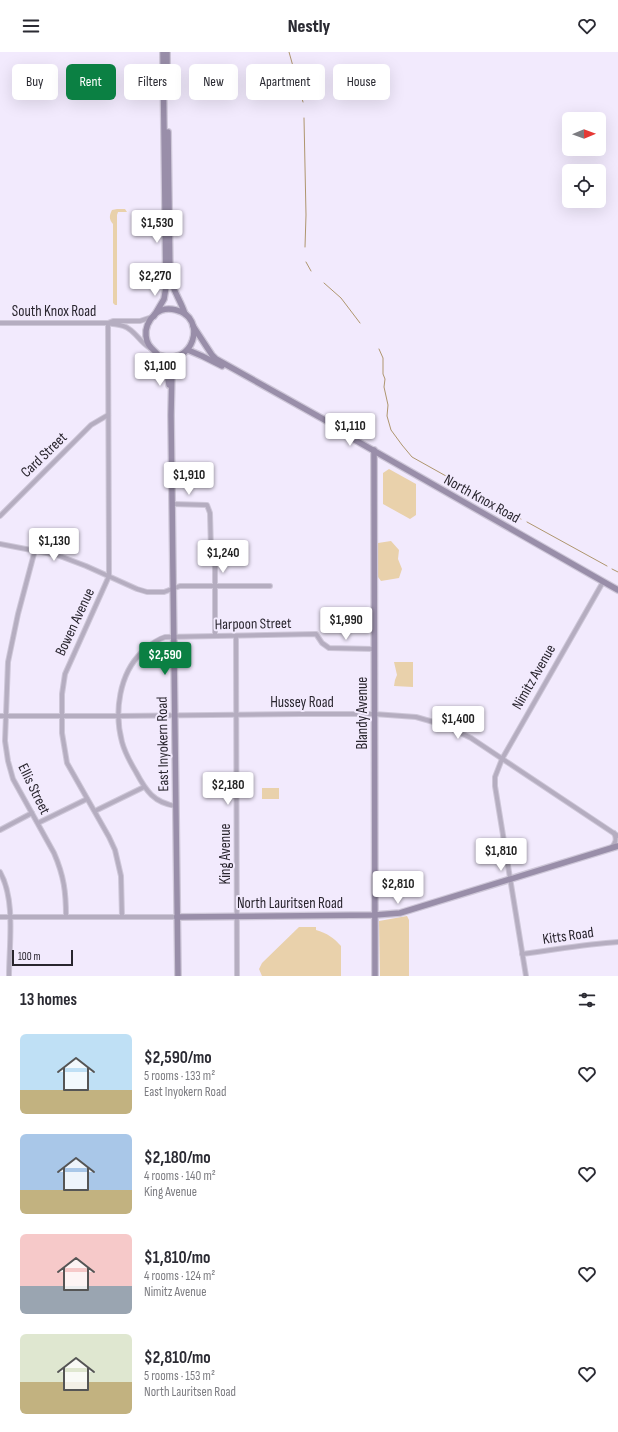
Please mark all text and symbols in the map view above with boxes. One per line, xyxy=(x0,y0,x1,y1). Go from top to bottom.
icon: menu xyxy=(20,15,42,37)
icon: heart xyxy=(576,15,598,37)
text: Nestly xyxy=(288,16,330,37)
chip: Buy xyxy=(12,64,58,100)
chip: Rent xyxy=(66,64,116,100)
chip: Filters xyxy=(124,64,181,100)
chip: New xyxy=(189,64,238,100)
chip: Apartment xyxy=(246,64,325,100)
chip: House xyxy=(333,64,390,100)
north arrow xyxy=(562,112,606,156)
map controls xyxy=(562,112,606,208)
button: locate xyxy=(562,164,606,208)
pin: $1,530 xyxy=(124,210,190,244)
text: $1,530 xyxy=(141,215,173,231)
pin: $2,270 xyxy=(122,263,188,297)
text: $2,270 xyxy=(139,268,171,284)
street label: South Knox Road xyxy=(12,302,96,321)
pin: $1,100 xyxy=(127,353,193,387)
text: $1,100 xyxy=(144,358,176,374)
pin: $1,110 xyxy=(317,413,383,447)
text: $1,110 xyxy=(334,418,366,434)
street label: Card Street xyxy=(17,428,71,482)
pin: $1,910 xyxy=(156,462,222,496)
text: $1,910 xyxy=(173,467,205,483)
street label: North Knox Road xyxy=(441,470,523,528)
pin: $1,130 xyxy=(21,528,87,562)
text: $1,130 xyxy=(38,533,70,549)
pin: $1,240 xyxy=(190,540,256,574)
text: $1,240 xyxy=(207,545,239,561)
street label: Bowen Avenue xyxy=(51,585,99,659)
pin: $1,990 xyxy=(313,607,379,641)
text: $1,990 xyxy=(329,612,363,628)
street label: Harpoon Street xyxy=(214,614,292,634)
street label: Nimitz Avenue xyxy=(508,641,560,713)
pin: $2,590 xyxy=(132,642,198,676)
text: $2,590 xyxy=(148,647,182,663)
street label: Blandy Avenue xyxy=(353,677,372,749)
street label: Hussey Road xyxy=(270,693,334,712)
street label: East Inyokern Road xyxy=(153,696,173,792)
pin: $1,400 xyxy=(425,706,491,740)
text: $1,400 xyxy=(441,711,475,727)
street label: Ellis Street xyxy=(14,760,55,818)
pin: $2,180 xyxy=(195,772,261,806)
text: $2,180 xyxy=(212,777,244,793)
street label: King Avenue xyxy=(216,823,235,885)
pin: $1,810 xyxy=(468,838,534,872)
text: $1,810 xyxy=(485,843,517,859)
pin: $2,810 xyxy=(365,871,431,905)
text: $2,810 xyxy=(382,876,414,892)
street label: North Lauritsen Road xyxy=(237,894,343,913)
street label: Kitts Road xyxy=(541,923,595,949)
scale bar xyxy=(12,948,73,967)
text: 100 m xyxy=(18,950,40,963)
icon: filters xyxy=(576,989,598,1011)
text: 13 homes xyxy=(20,990,77,1010)
text: $2,590/mo xyxy=(144,1048,212,1068)
icon: home xyxy=(52,1050,100,1098)
icon: heart xyxy=(576,1063,598,1085)
text: 5 rooms · 133 m² xyxy=(144,1068,215,1084)
text: East Inyokern Road xyxy=(144,1084,226,1100)
text: $2,180/mo xyxy=(144,1148,211,1168)
icon: home xyxy=(52,1150,100,1198)
icon: heart xyxy=(576,1163,598,1185)
text: 4 rooms · 140 m² xyxy=(144,1168,216,1184)
text: King Avenue xyxy=(144,1184,197,1200)
text: $1,810/mo xyxy=(144,1248,210,1268)
icon: home xyxy=(52,1250,100,1298)
icon: heart xyxy=(576,1263,598,1285)
text: 4 rooms · 124 m² xyxy=(144,1268,215,1284)
text: Nimitz Avenue xyxy=(144,1284,206,1300)
text: $2,810/mo xyxy=(144,1348,211,1368)
icon: home xyxy=(52,1350,100,1398)
icon: heart xyxy=(576,1363,598,1385)
text: 5 rooms · 153 m² xyxy=(144,1368,215,1384)
text: North Lauritsen Road xyxy=(144,1384,236,1400)

